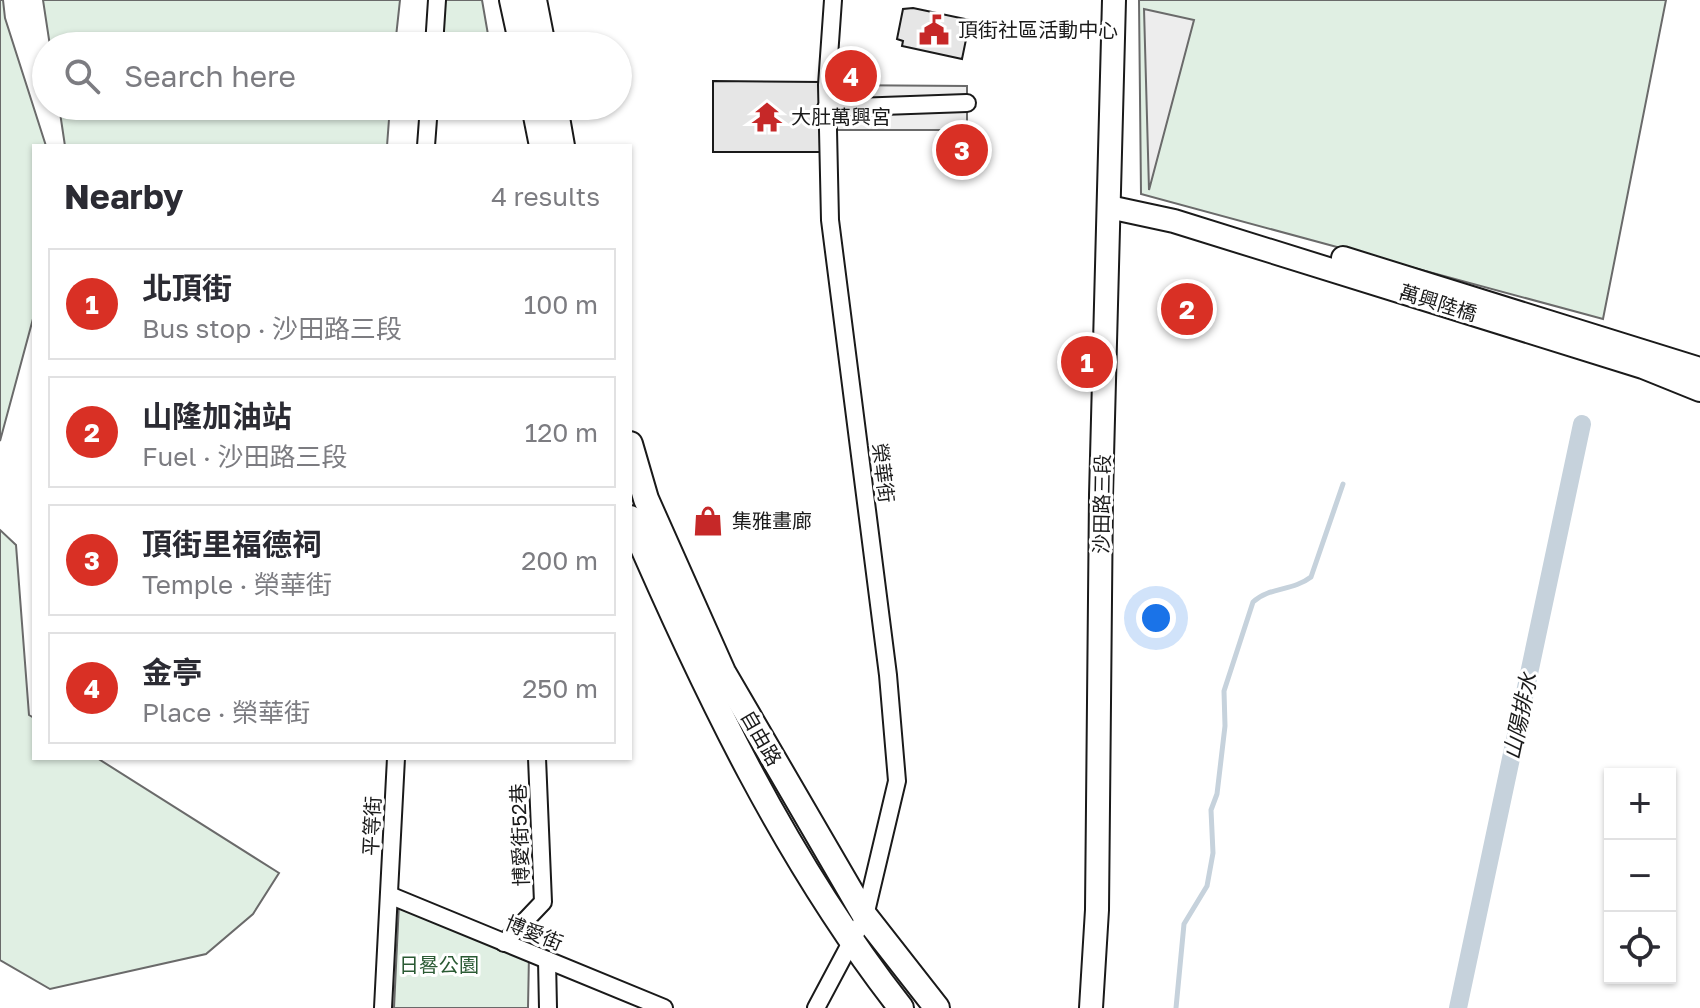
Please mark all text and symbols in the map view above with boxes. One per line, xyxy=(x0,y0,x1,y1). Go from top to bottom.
public building icon: 頂街社區活動中心 xyxy=(917,13,951,47)
place label: 頂街社區活動中心 xyxy=(958,17,1118,41)
search box xyxy=(32,32,632,120)
pin: 4 xyxy=(825,46,877,106)
icon: search xyxy=(60,54,104,98)
text: Search here xyxy=(124,58,296,94)
temple icon: 大肚萬興宮 xyxy=(750,100,784,134)
place label: 大肚萬興宮 xyxy=(791,104,891,128)
pin: 3 xyxy=(936,120,988,180)
text: Nearby xyxy=(64,176,184,216)
text: 4 results xyxy=(491,181,600,212)
text: 北頂街 xyxy=(142,270,232,306)
pin: 2 xyxy=(1161,279,1213,339)
street label: 萬興陸橋 xyxy=(1397,279,1480,325)
text: 1 xyxy=(85,289,99,320)
text: 100 m xyxy=(524,289,598,320)
text: Bus stop · 沙田路三段 xyxy=(142,313,402,344)
pin: 1 xyxy=(1061,332,1113,392)
text: 山隆加油站 xyxy=(142,398,292,434)
text: 2 xyxy=(84,417,100,448)
text: 120 m xyxy=(525,417,598,448)
text: Fuel · 沙田路三段 xyxy=(142,441,347,472)
street label: 榮華街 xyxy=(868,442,900,504)
street label: 沙田路三段 xyxy=(1088,454,1114,554)
shop icon: 集雅畫廊 xyxy=(691,504,725,538)
place label: 集雅畫廊 xyxy=(732,508,812,532)
text: 頂街里福德祠 xyxy=(142,526,322,562)
text: 3 xyxy=(84,545,100,576)
text: 200 m xyxy=(521,545,598,576)
text: Temple · 榮華街 xyxy=(142,569,332,600)
your location xyxy=(1136,598,1176,638)
text: 金亭 xyxy=(142,654,202,690)
water label: 山陽排水 xyxy=(1497,669,1542,762)
text: 4 xyxy=(84,673,100,704)
text: 250 m xyxy=(522,673,598,704)
text: Place · 榮華街 xyxy=(142,697,310,728)
street label: 自由路 xyxy=(736,706,787,769)
map controls xyxy=(1604,768,1676,984)
button: + xyxy=(1604,768,1676,840)
street label: 博愛街52巷 xyxy=(505,783,533,887)
street label: 平等街 xyxy=(357,795,385,857)
button: − xyxy=(1604,840,1676,912)
street label: 博愛街 xyxy=(502,910,567,954)
button: locate xyxy=(1604,912,1676,984)
park label: 日晷公園 xyxy=(399,952,479,976)

